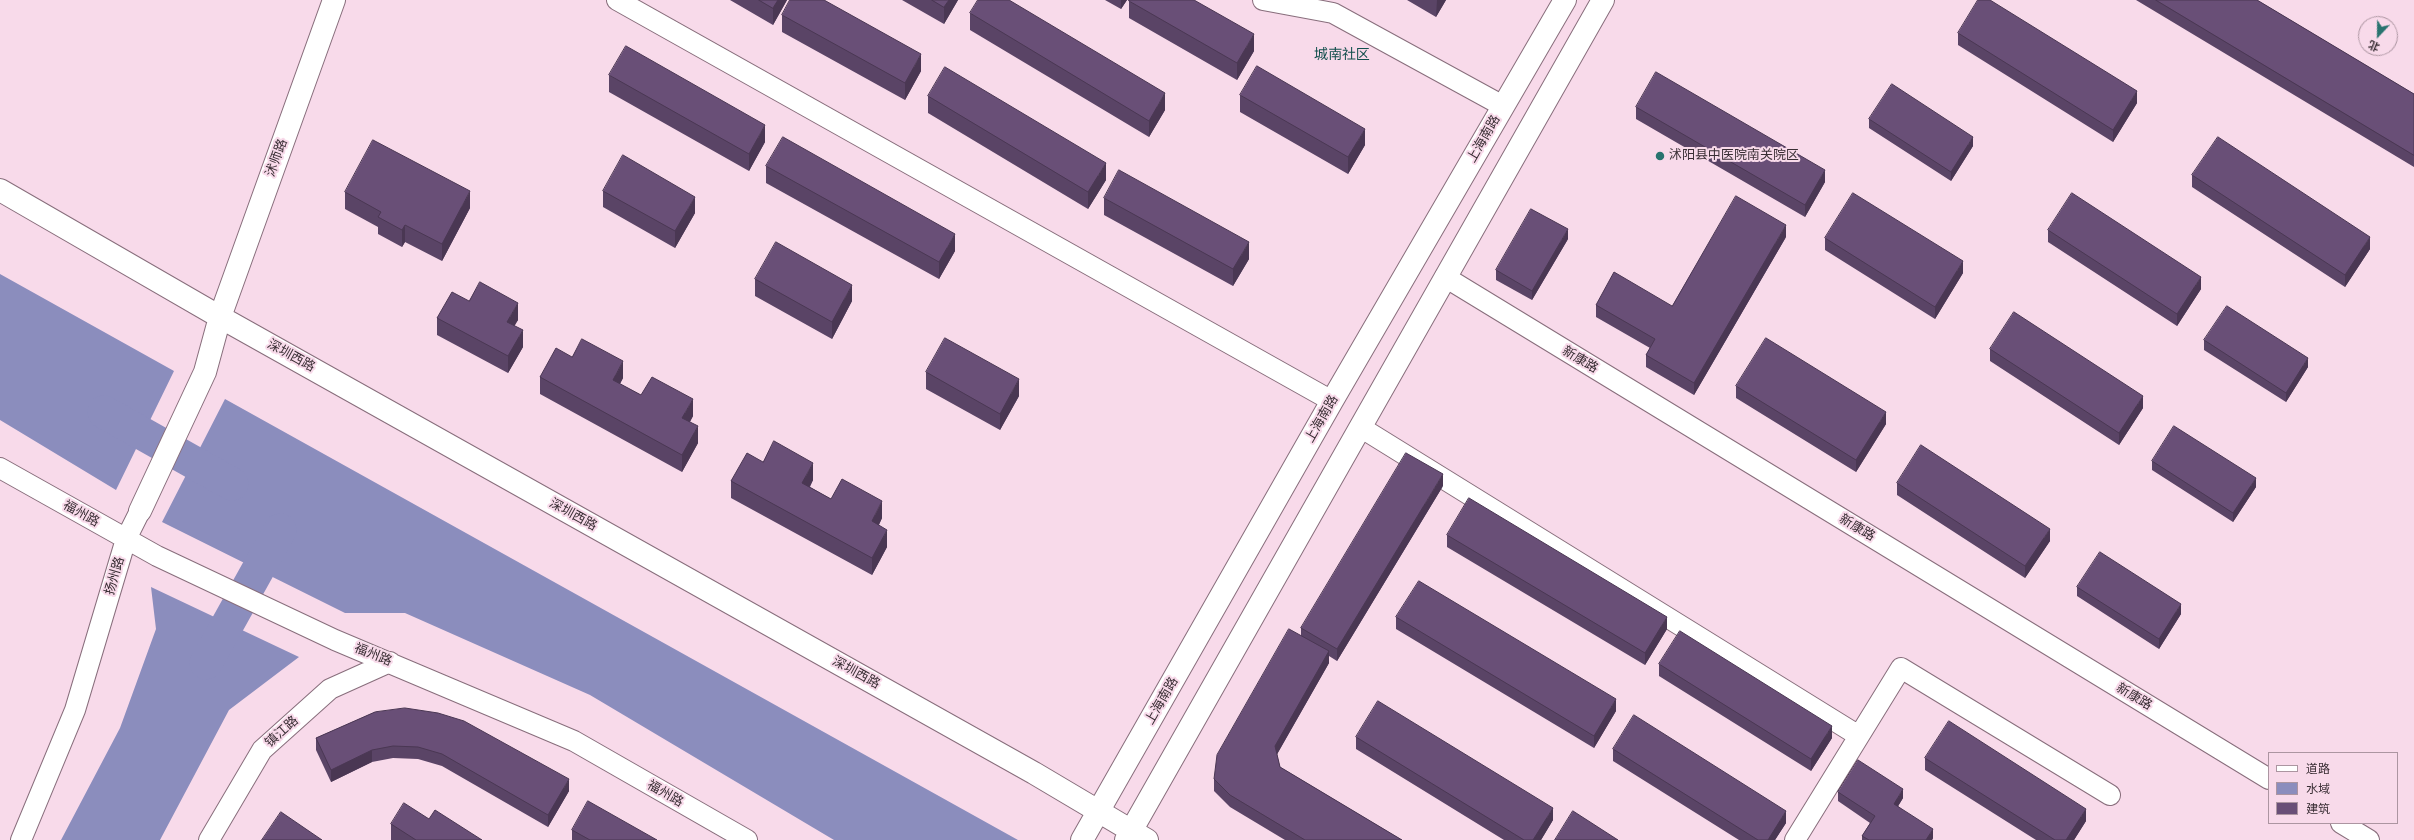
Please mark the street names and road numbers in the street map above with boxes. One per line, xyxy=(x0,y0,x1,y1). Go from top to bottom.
street label: 上海南路 xyxy=(1464,113,1504,165)
street label: 沭师路 xyxy=(263,137,291,179)
street label: 深圳西路 xyxy=(264,337,318,375)
street label: 新康路 xyxy=(1559,343,1601,377)
street label: 上海南路 xyxy=(1302,393,1342,445)
street label: 深圳西路 xyxy=(546,496,600,534)
street label: 福州路 xyxy=(60,498,102,530)
street label: 新康路 xyxy=(1836,511,1878,545)
street label: 扬州路 xyxy=(102,555,128,597)
street label: 福州路 xyxy=(352,640,394,670)
street label: 深圳西路 xyxy=(829,654,883,692)
street label: 上海南路 xyxy=(1142,675,1182,727)
street label: 新康路 xyxy=(2113,680,2155,714)
street label: 镇江路 xyxy=(262,713,302,751)
street label: 福州路 xyxy=(644,777,686,811)

